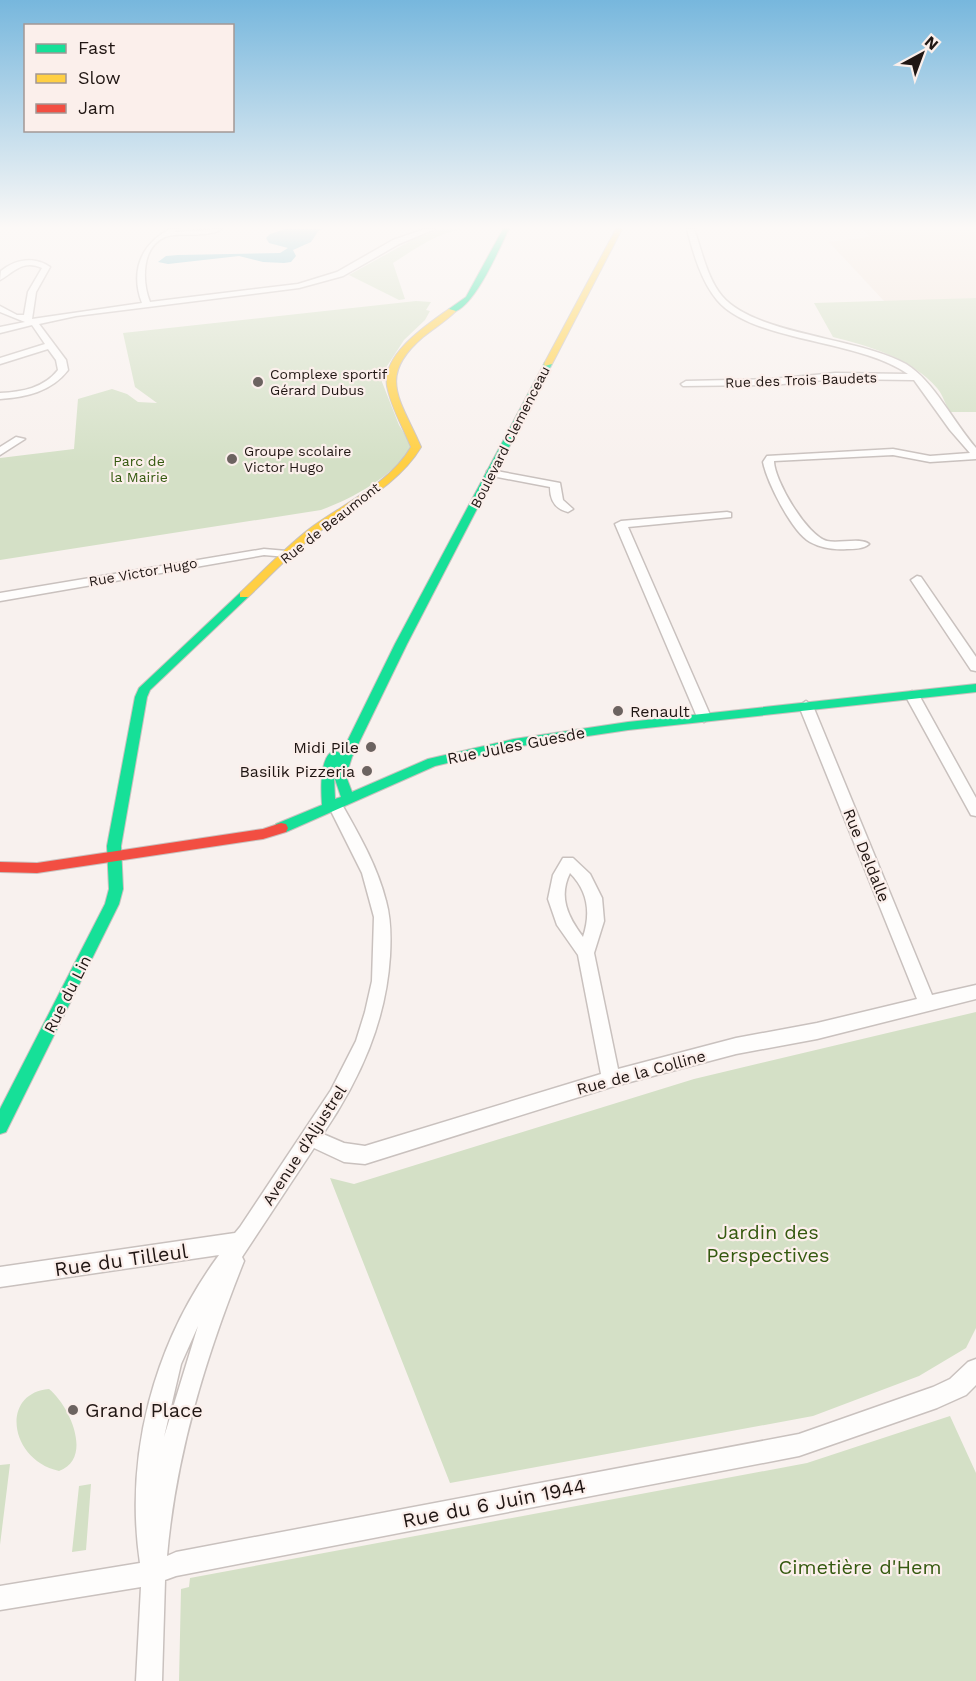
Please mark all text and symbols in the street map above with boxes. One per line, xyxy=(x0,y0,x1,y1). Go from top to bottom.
legend xyxy=(24,24,234,132)
north arrow xyxy=(892,24,952,84)
text: N xyxy=(921,32,942,54)
text: Fast xyxy=(78,37,116,58)
text: Slow xyxy=(78,67,121,88)
text: Jam xyxy=(78,97,115,118)
street label: Boulevard Clemenceau xyxy=(467,363,553,511)
place label: Complexe sportif Gérard Dubus xyxy=(270,366,388,398)
street label: Rue des Trois Baudets xyxy=(725,369,877,391)
marker: Complexe sportif Gérard Dubus xyxy=(251,375,265,389)
place label: Groupe scolaire Victor Hugo xyxy=(244,443,351,475)
marker: Groupe scolaire Victor Hugo xyxy=(225,452,239,466)
park label: Parc de la Mairie xyxy=(110,453,168,485)
street label: Rue de Beaumont xyxy=(277,479,383,567)
street label: Rue Victor Hugo xyxy=(88,555,198,589)
place label: Renault xyxy=(630,702,690,721)
marker: Renault xyxy=(611,704,625,718)
street label: Rue Jules Guesde xyxy=(446,723,587,768)
place label: Midi Pile xyxy=(293,738,359,757)
marker: Midi Pile xyxy=(364,740,378,754)
place label: Basilik Pizzeria xyxy=(239,762,355,781)
marker: Basilik Pizzeria xyxy=(360,764,374,778)
street label: Rue Deldalle xyxy=(839,806,894,905)
street label: Rue du Lin xyxy=(40,952,95,1036)
street label: Rue de la Colline xyxy=(575,1046,708,1099)
street label: Avenue d'Aljustrel xyxy=(259,1082,350,1209)
park label: Jardin des Perspectives xyxy=(706,1220,830,1267)
street label: Rue du Tilleul xyxy=(53,1239,189,1281)
place label: Grand Place xyxy=(85,1398,203,1422)
marker: Grand Place xyxy=(66,1403,80,1417)
street label: Rue du 6 Juin 1944 xyxy=(400,1473,588,1533)
park label: Cimetière d'Hem xyxy=(778,1555,942,1579)

